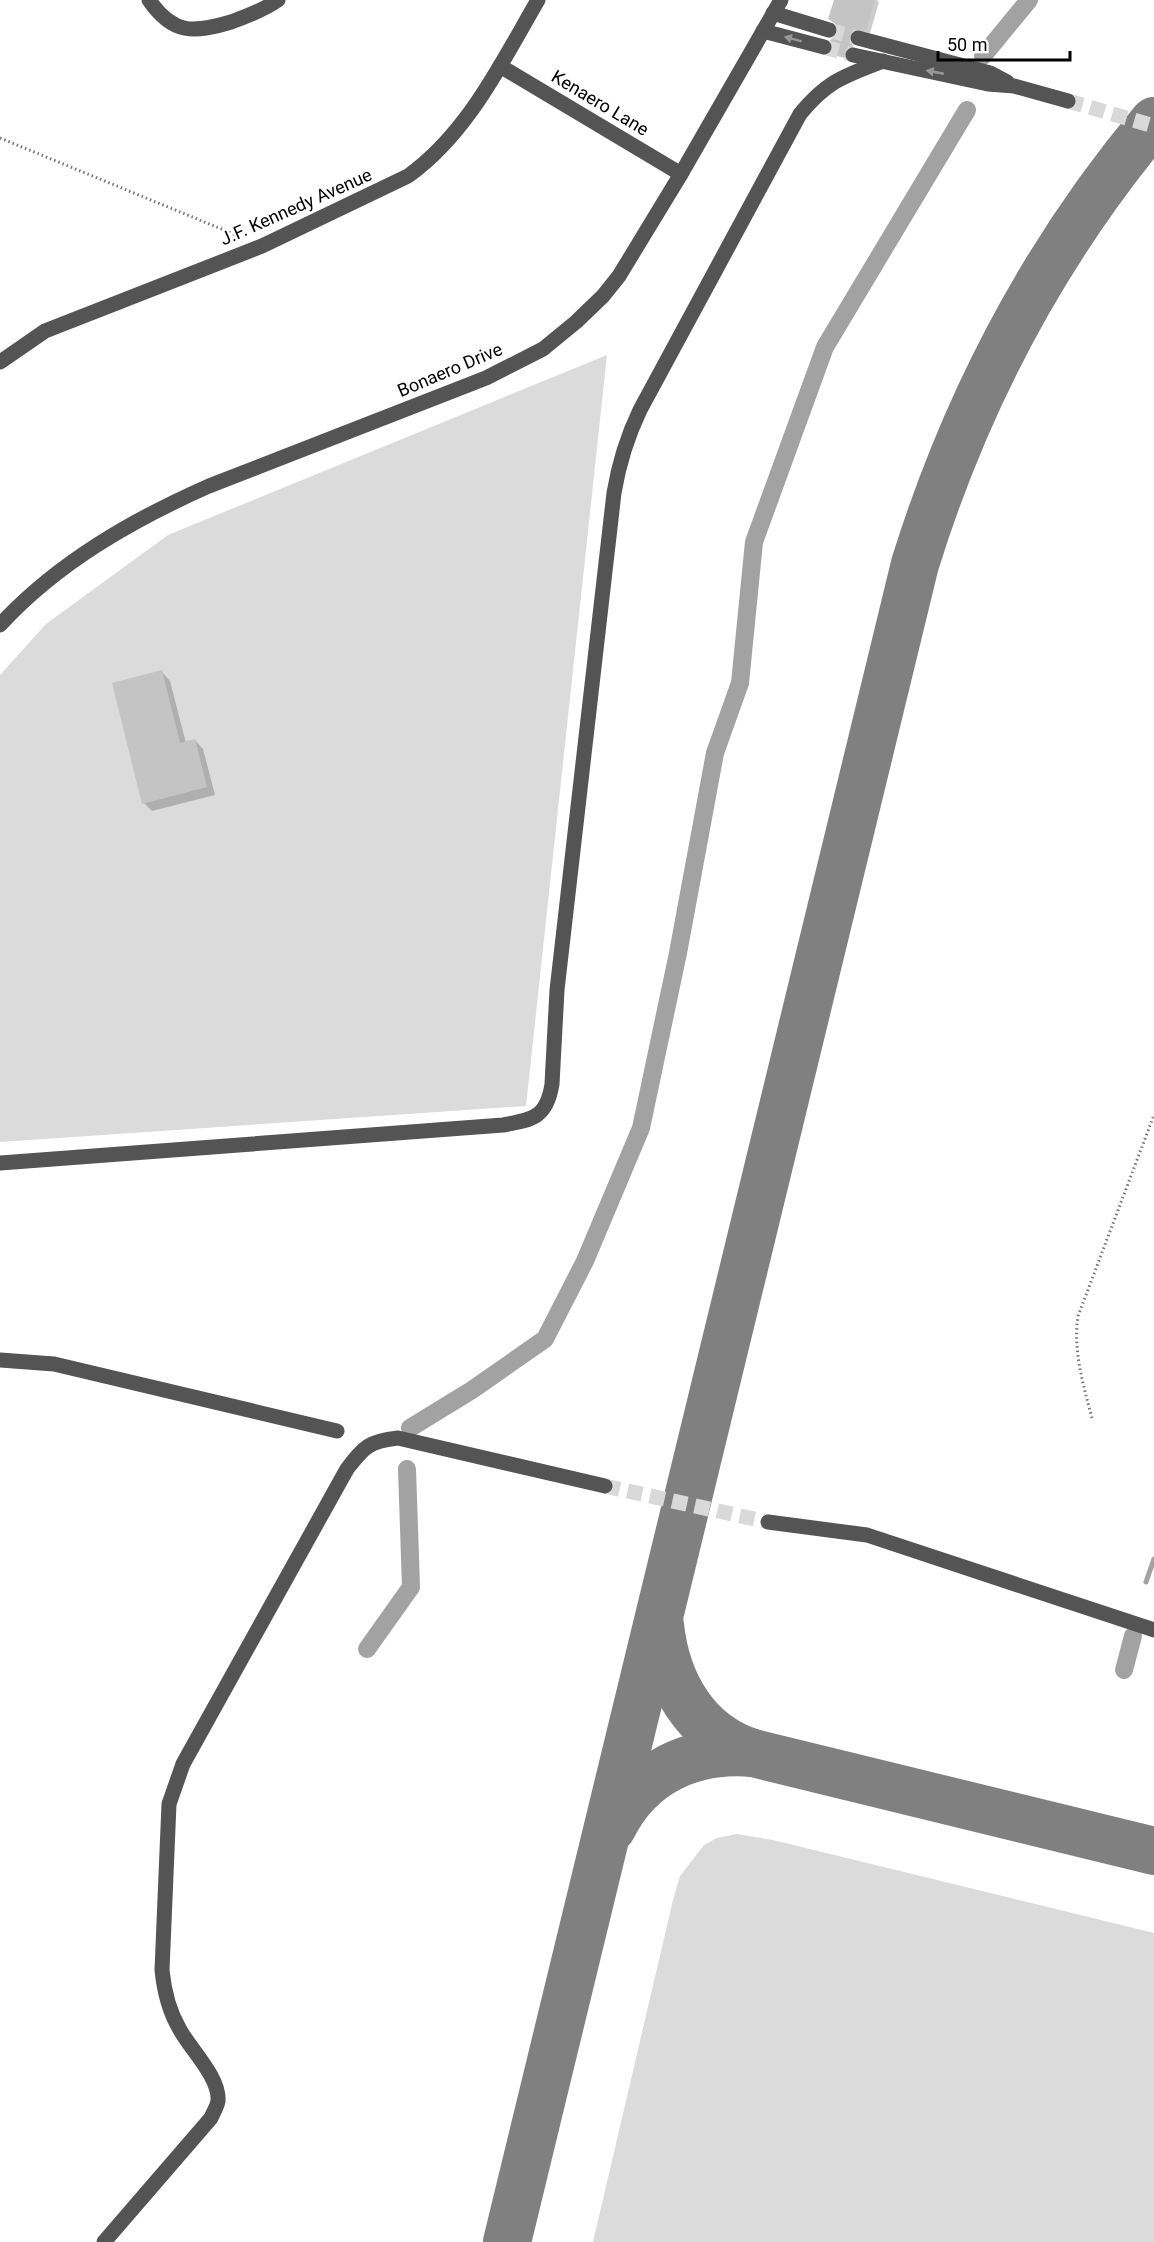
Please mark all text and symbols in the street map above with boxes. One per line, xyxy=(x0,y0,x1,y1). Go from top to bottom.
scale bar xyxy=(938,24,1070,62)
one-way arrow xyxy=(784,34,802,44)
text: 50 m xyxy=(947,34,987,55)
street label: Kenaero Lane xyxy=(548,65,653,140)
one-way arrow xyxy=(926,67,945,76)
street label: J.F. Kennedy Avenue xyxy=(217,164,375,249)
street label: Bonaero Drive xyxy=(394,338,505,401)

